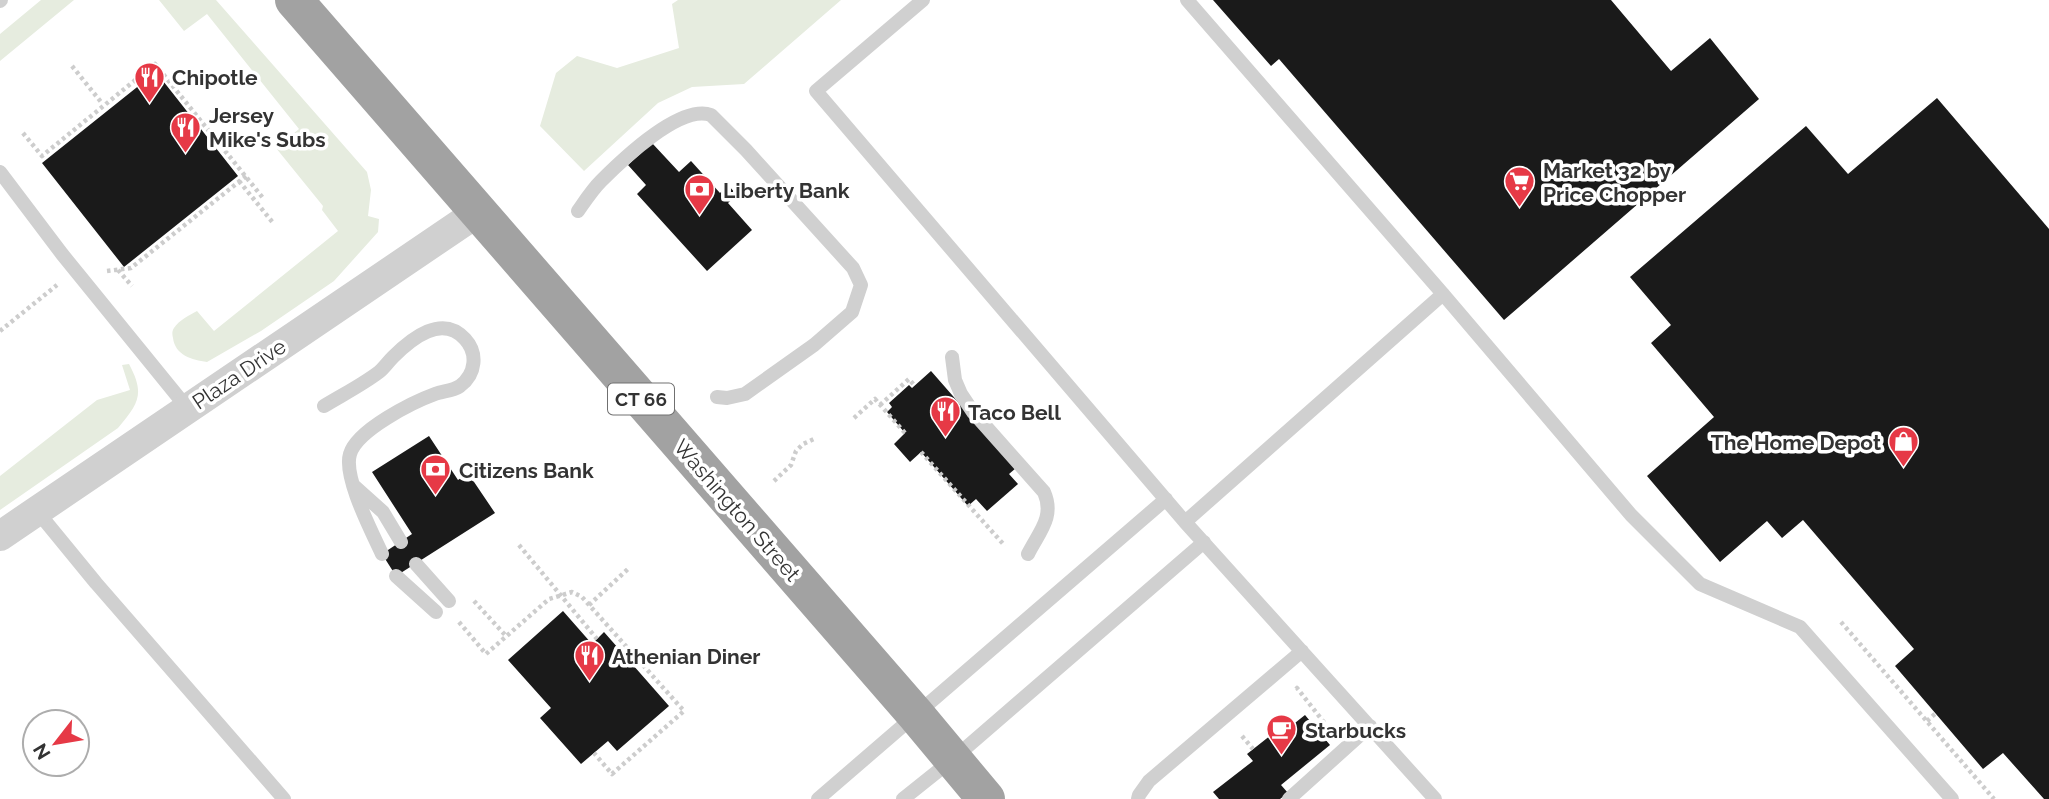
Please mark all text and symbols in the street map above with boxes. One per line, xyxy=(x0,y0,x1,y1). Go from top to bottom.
restaurant icon: Chipotle xyxy=(132,60,166,104)
place label: Chipotle xyxy=(172,65,258,90)
place label: Jersey Mike's Subs xyxy=(209,103,326,152)
restaurant icon: Jersey Mike's Subs xyxy=(169,110,203,154)
place label: Market 32 by Price Chopper xyxy=(1543,158,1686,207)
supermarket icon: Market 32 by Price Chopper xyxy=(1503,165,1537,209)
bank icon: Liberty Bank xyxy=(683,173,717,217)
place label: Liberty Bank xyxy=(723,178,850,203)
street label: Plaza Drive xyxy=(187,334,291,414)
road number: CT 66 xyxy=(608,384,674,414)
restaurant icon: Taco Bell xyxy=(928,395,962,439)
place label: Taco Bell xyxy=(968,400,1061,425)
shop icon: The Home Depot xyxy=(1887,425,1921,469)
place label: The Home Depot xyxy=(1711,430,1881,455)
street label: Washington Street xyxy=(669,434,805,586)
bank icon: Citizens Bank xyxy=(419,453,453,497)
place label: Citizens Bank xyxy=(459,458,594,483)
restaurant icon: Athenian Diner xyxy=(572,639,606,683)
place label: Athenian Diner xyxy=(612,644,760,669)
north arrow xyxy=(21,708,91,778)
cafe icon: Starbucks xyxy=(1265,713,1299,757)
place label: Starbucks xyxy=(1305,718,1406,743)
text: N xyxy=(28,740,55,764)

